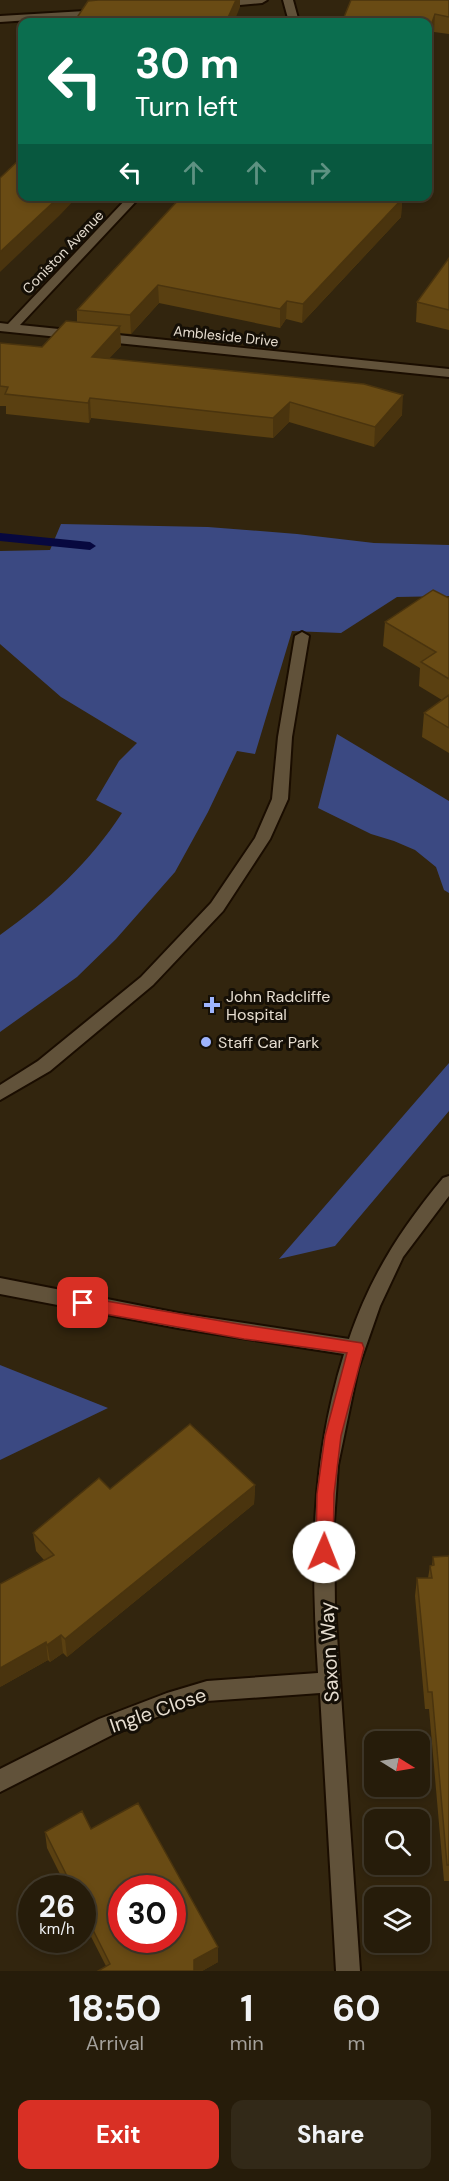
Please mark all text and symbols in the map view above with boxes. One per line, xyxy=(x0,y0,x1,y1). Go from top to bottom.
text: 30 m xyxy=(135,36,239,91)
icon: left xyxy=(36,42,114,120)
text: Turn left xyxy=(135,89,238,124)
icon: left xyxy=(114,156,147,189)
icon: ahead xyxy=(177,156,210,189)
icon: ahead xyxy=(240,156,273,189)
icon: right xyxy=(303,156,336,189)
street label: Coniston Avenue xyxy=(19,206,107,298)
street label: Ambleside Drive xyxy=(173,322,279,350)
place label: John Radcliffe Hospital xyxy=(226,986,330,1025)
marker: John Radcliffe Hospital xyxy=(203,996,221,1014)
place label: Staff Car Park xyxy=(218,1032,319,1053)
marker: Staff Car Park xyxy=(199,1035,213,1049)
pin xyxy=(57,1277,108,1328)
icon: arrive xyxy=(66,1286,99,1319)
position arrow xyxy=(292,1520,356,1584)
street label: Saxon Way xyxy=(313,1601,345,1703)
street label: Ingle Close xyxy=(106,1681,210,1739)
north arrow xyxy=(364,1731,430,1797)
map controls xyxy=(364,1731,430,1953)
button: search xyxy=(364,1809,430,1875)
speed limit sign: 30 xyxy=(108,1875,186,1953)
text: 26 xyxy=(39,1887,75,1926)
button: layers xyxy=(364,1887,430,1953)
text: km/h xyxy=(39,1919,75,1939)
text: 18:50 xyxy=(68,1985,161,2032)
text: 1 xyxy=(240,1985,253,2032)
text: 60 xyxy=(332,1985,381,2032)
text: Arrival xyxy=(86,2030,144,2056)
text: min xyxy=(230,2030,264,2056)
text: m xyxy=(348,2030,365,2056)
button: Exit xyxy=(18,2100,219,2169)
button: Share xyxy=(231,2100,431,2169)

